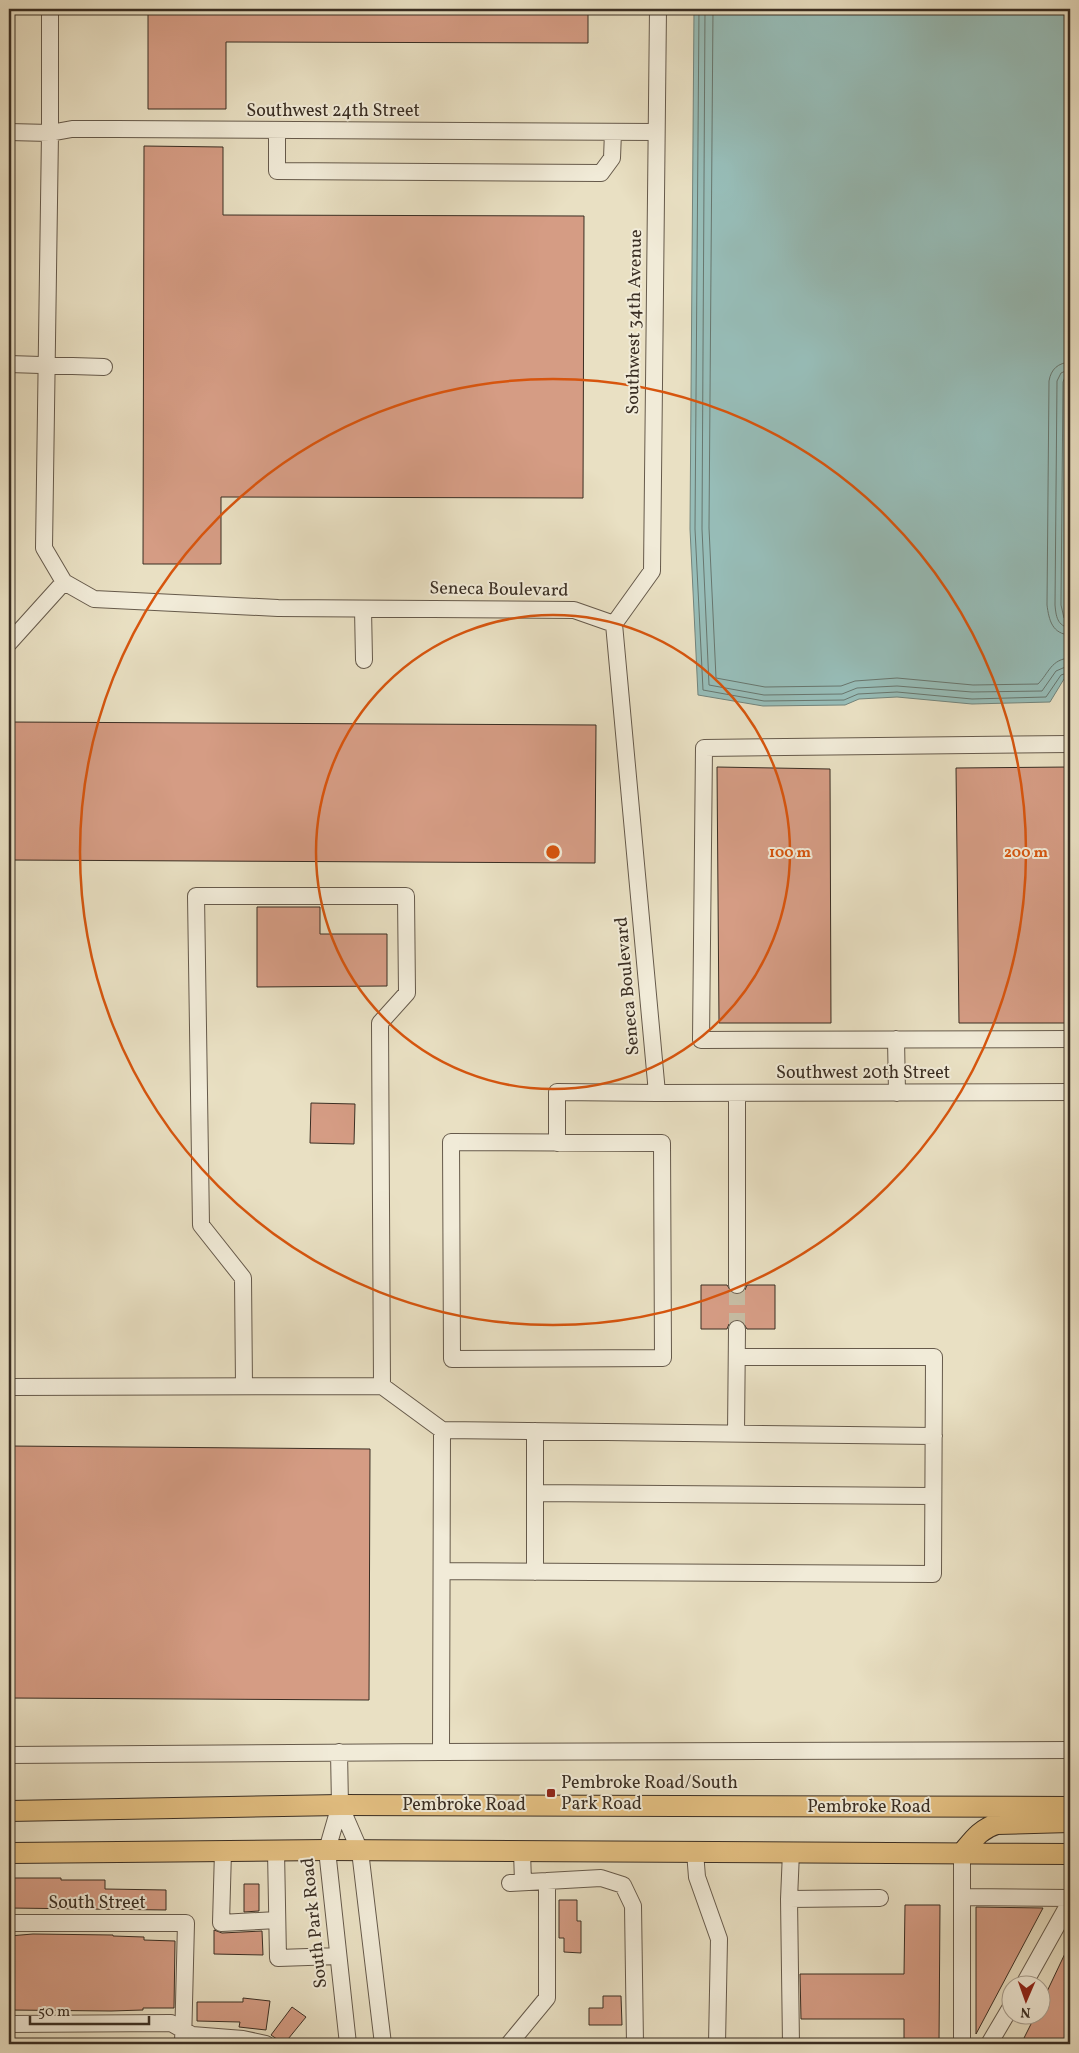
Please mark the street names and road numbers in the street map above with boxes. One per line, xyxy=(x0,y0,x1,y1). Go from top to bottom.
street label: Southwest 24th Street xyxy=(246,99,420,124)
street label: Southwest 34th Avenue xyxy=(621,229,649,415)
street label: Seneca Boulevard xyxy=(429,576,569,604)
street label: Seneca Boulevard xyxy=(609,916,647,1056)
street label: Southwest 20th Street xyxy=(776,1061,950,1086)
street label: Pembroke Road xyxy=(402,1793,526,1818)
street label: Pembroke Road xyxy=(807,1795,931,1820)
street label: South Park Road xyxy=(296,1856,334,1990)
street label: South Street xyxy=(48,1891,146,1916)

